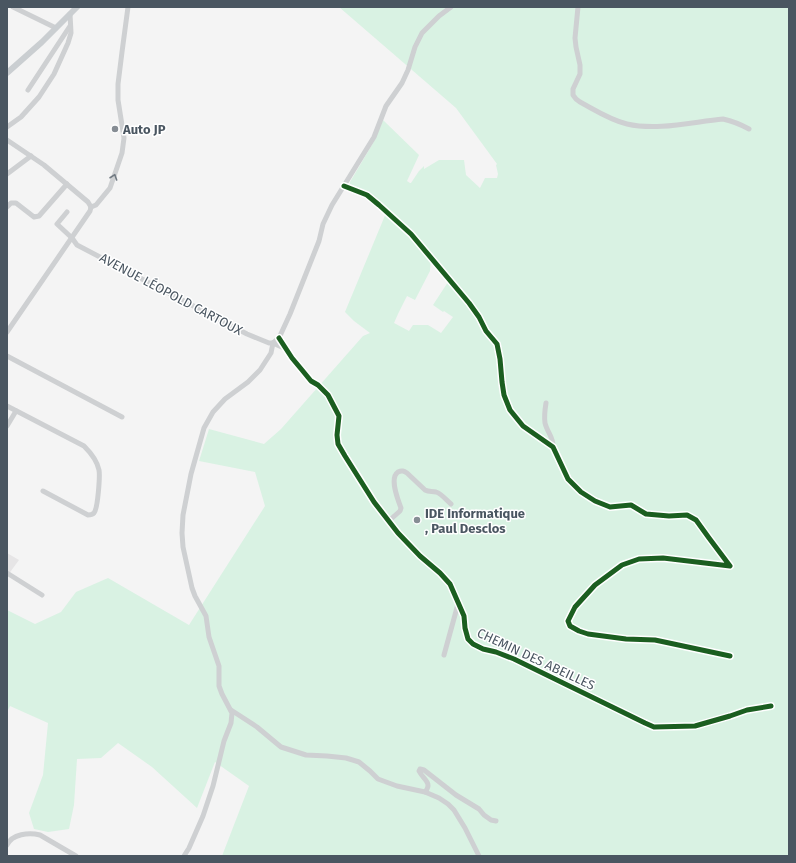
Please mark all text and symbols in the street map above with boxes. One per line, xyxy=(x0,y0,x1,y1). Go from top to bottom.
place label: Auto JP xyxy=(122,122,166,137)
marker: Auto JP xyxy=(110,124,120,134)
one-way arrow xyxy=(109,174,118,181)
street label: AVENUE LÉOPOLD CARTOUX xyxy=(97,250,245,338)
place label: IDE Informatique , Paul Desclos xyxy=(425,506,525,536)
marker: IDE Informatique , Paul Desclos xyxy=(412,515,422,525)
street label: CHEMIN DES ABEILLES xyxy=(475,625,597,693)

